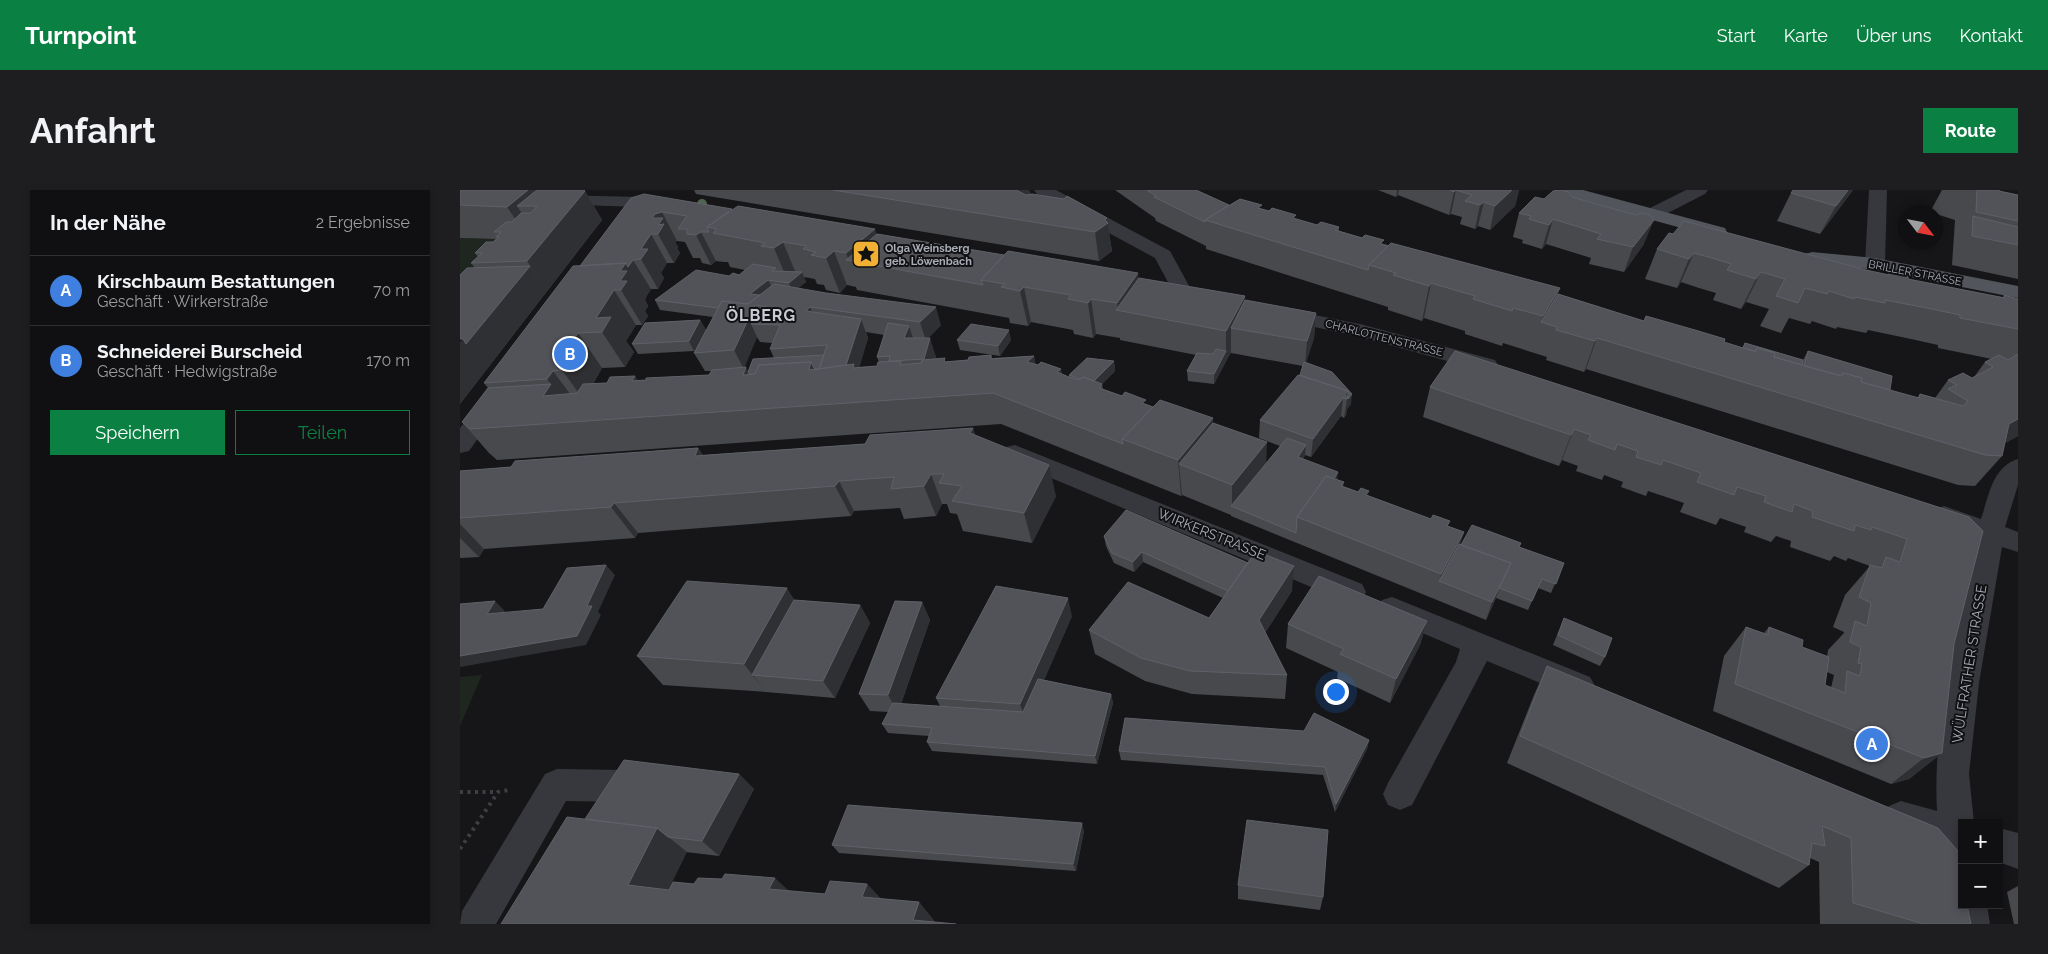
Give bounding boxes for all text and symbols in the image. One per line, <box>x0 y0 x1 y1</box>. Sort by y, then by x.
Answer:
text: Turnpoint <box>25 21 137 50</box>
text: Start <box>1717 25 1756 46</box>
text: Karte <box>1784 25 1828 46</box>
text: Über uns <box>1856 25 1931 46</box>
text: Kontakt <box>1959 25 2023 46</box>
button: Route <box>1923 108 2018 153</box>
text: Anfahrt <box>30 110 156 151</box>
north arrow <box>1898 205 1943 250</box>
text: In der Nähe <box>50 210 166 235</box>
text: 2 Ergebnisse <box>316 213 410 232</box>
place icon: Olga Weinsberg geb. Löwenbach <box>851 239 881 269</box>
place label: Olga Weinsberg geb. Löwenbach <box>885 242 972 268</box>
street label: BRILLER STRASSE <box>1867 258 1963 288</box>
text: Kirschbaum Bestattungen <box>97 270 335 292</box>
text: A <box>61 281 71 300</box>
text: 70 m <box>373 281 410 300</box>
text: Geschäft · Wirkerstraße <box>97 292 268 311</box>
district label: ÖLBERG <box>726 305 796 325</box>
street label: CHARLOTTENSTRASSE <box>1324 317 1444 359</box>
pin: B <box>554 335 586 373</box>
text: Schneiderei Burscheid <box>97 340 302 362</box>
text: B <box>61 351 71 370</box>
text: 170 m <box>366 351 410 370</box>
text: Geschäft · Hedwigstraße <box>97 362 277 381</box>
button: Speichern <box>50 410 225 455</box>
button: Teilen <box>235 410 410 455</box>
street label: WIRKERSTRASSE <box>1156 505 1268 563</box>
street label: WÜLFRATHER STRASSE <box>1947 583 1989 744</box>
your location <box>1323 679 1349 705</box>
pin: A <box>1856 725 1888 763</box>
map controls <box>1958 819 2003 909</box>
button: + <box>1958 819 2003 864</box>
button: − <box>1958 864 2003 909</box>

